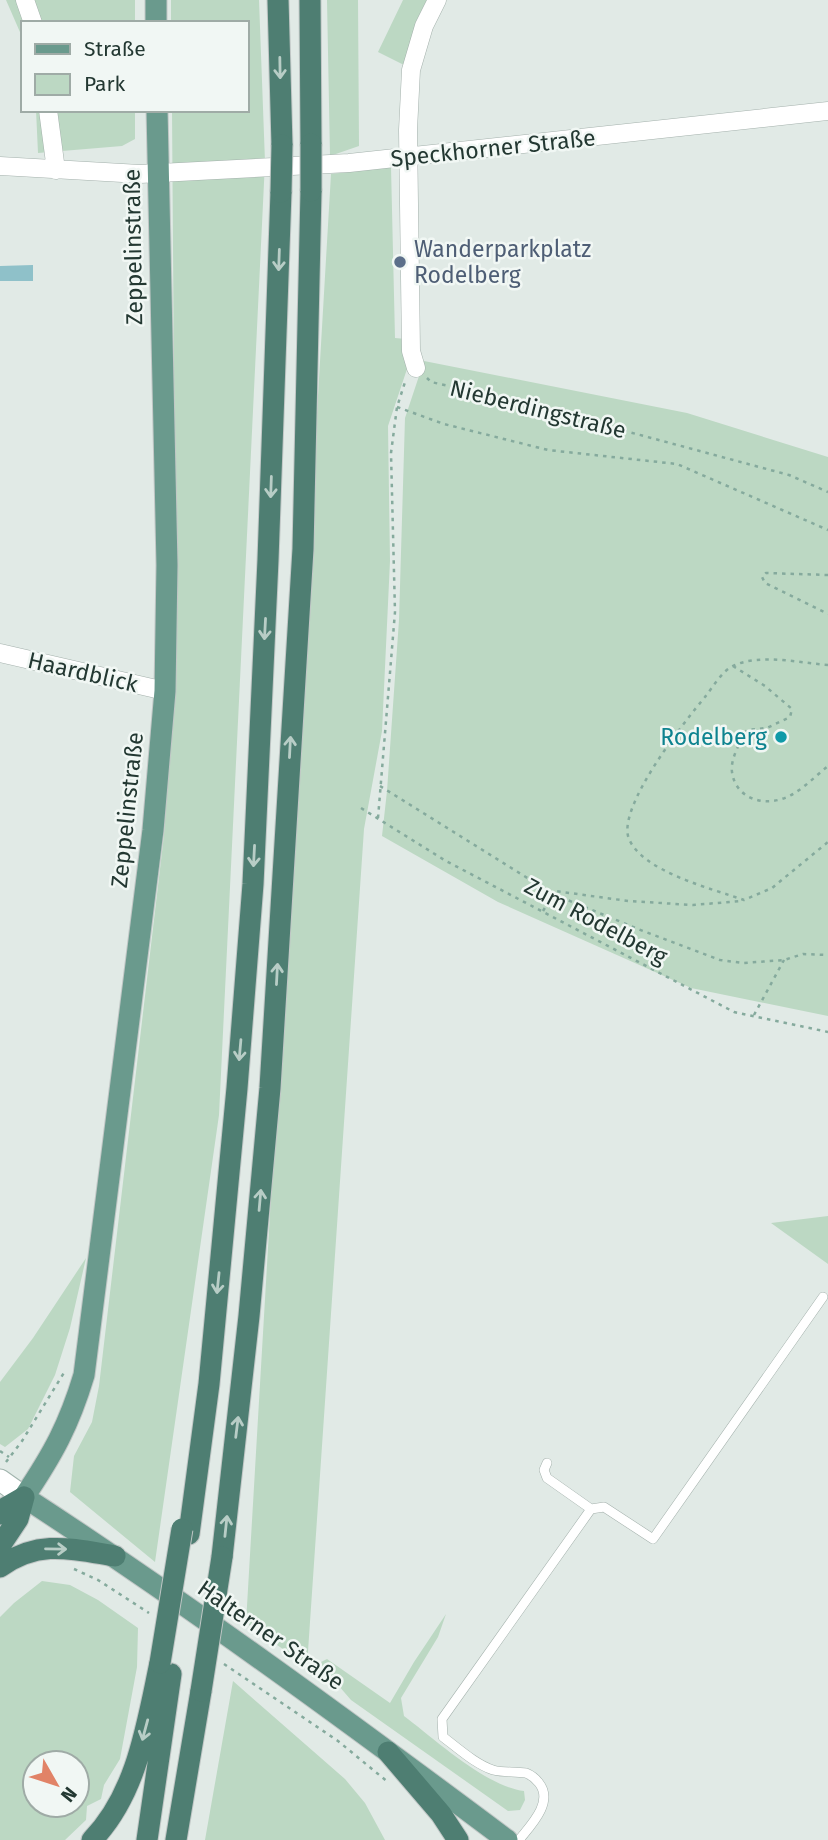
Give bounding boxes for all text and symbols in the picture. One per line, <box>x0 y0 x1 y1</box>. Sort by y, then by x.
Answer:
legend <box>21 21 248 112</box>
text: Straße <box>84 36 146 62</box>
one-way arrow <box>273 56 286 79</box>
text: Park <box>84 71 126 97</box>
street label: Speckhorner Straße <box>389 123 597 173</box>
street label: Zeppelinstraße <box>118 169 148 325</box>
place label: Wanderparkplatz Rodelberg <box>414 235 591 289</box>
one-way arrow <box>272 248 285 271</box>
marker: Wanderparkplatz Rodelberg <box>392 254 408 270</box>
street label: Nieberdingstraße <box>447 374 629 444</box>
one-way arrow <box>264 475 277 498</box>
one-way arrow <box>258 617 271 639</box>
street label: Haardblick <box>25 646 141 698</box>
place label: Rodelberg <box>660 723 767 751</box>
marker: Rodelberg <box>773 729 789 745</box>
street label: Zeppelinstraße <box>105 731 149 889</box>
one-way arrow <box>284 736 297 758</box>
one-way arrow <box>248 844 261 867</box>
street label: Zum Rodelberg <box>520 872 672 970</box>
one-way arrow <box>271 963 284 985</box>
one-way arrow <box>233 1038 246 1061</box>
one-way arrow <box>254 1190 267 1212</box>
one-way arrow <box>212 1271 225 1293</box>
one-way arrow <box>231 1416 244 1439</box>
one-way arrow <box>219 1515 232 1538</box>
one-way arrow <box>44 1542 67 1555</box>
street label: Halterner Straße <box>192 1574 350 1696</box>
one-way arrow <box>138 1718 151 1741</box>
north arrow <box>21 1749 91 1819</box>
text: N <box>56 1782 82 1807</box>

